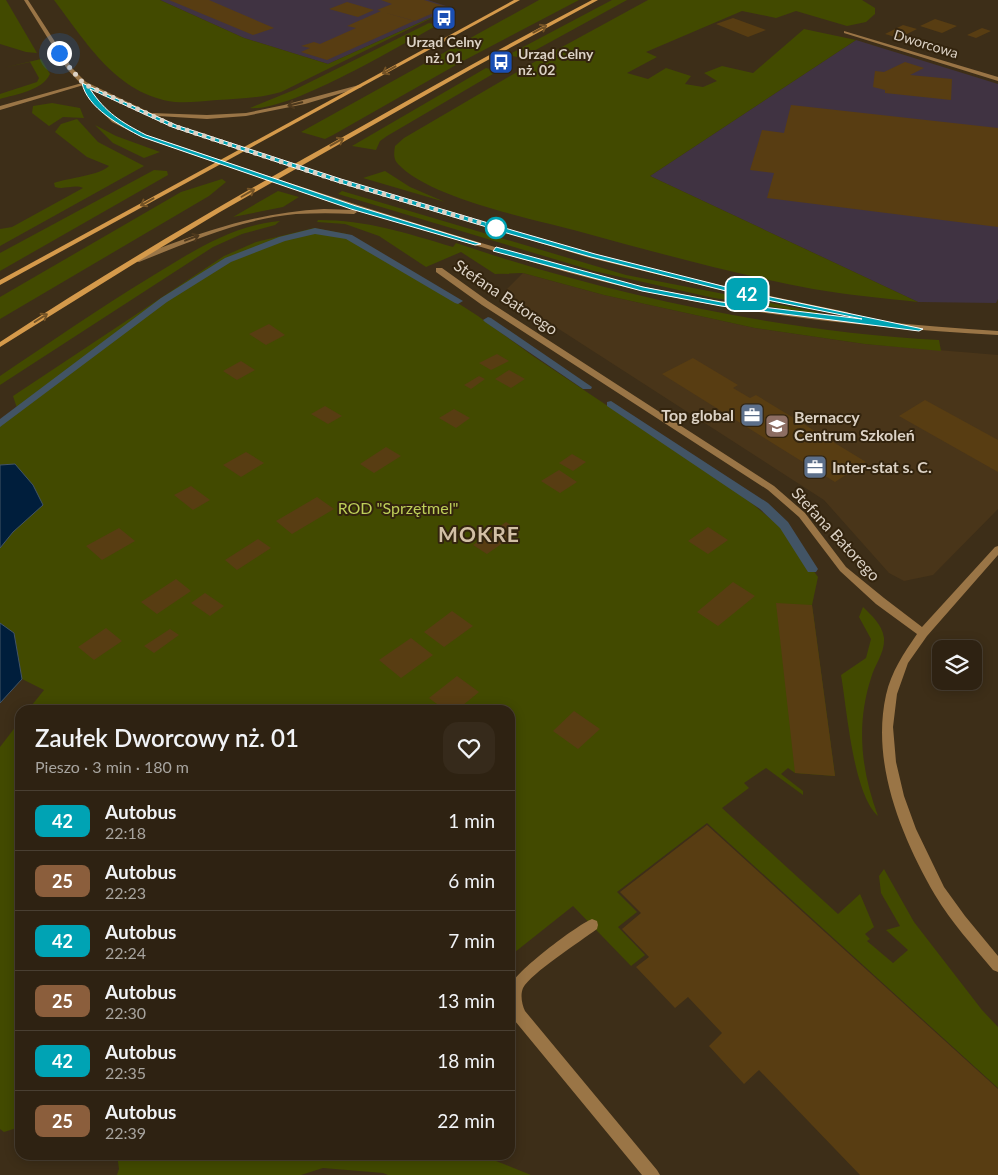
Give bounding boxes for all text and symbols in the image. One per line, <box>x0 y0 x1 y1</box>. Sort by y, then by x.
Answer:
bus stop icon: Urząd Celny nż. 01 <box>431 5 457 31</box>
one-way arrow <box>532 24 547 33</box>
street label: Dworcowa <box>892 26 960 61</box>
place label: Urząd Celny nż. 01 <box>406 33 482 66</box>
your location <box>47 41 72 66</box>
place label: Urząd Celny nż. 02 <box>518 45 594 78</box>
bus stop icon: Urząd Celny nż. 02 <box>488 49 514 75</box>
one-way arrow <box>382 66 397 75</box>
one-way arrow <box>287 100 303 109</box>
one-way arrow <box>329 137 344 146</box>
one-way arrow <box>241 188 255 198</box>
one-way arrow <box>140 197 155 207</box>
unlabelled marker <box>485 217 507 239</box>
one-way arrow <box>184 233 199 242</box>
street label: Stefana Batorego <box>451 255 562 338</box>
line badge: 42 <box>724 278 770 310</box>
text: 42 <box>737 283 757 305</box>
one-way arrow <box>33 313 47 323</box>
office icon: Top global <box>739 402 765 428</box>
place label: Top global <box>661 405 734 424</box>
place label: Bernaccy Centrum Szkoleń <box>794 407 915 444</box>
school or university icon: Bernaccy Centrum Szkoleń <box>764 413 790 439</box>
office icon: Inter-stat s. C. <box>802 454 828 480</box>
place label: Inter-stat s. C. <box>832 457 932 476</box>
street label: Stefana Batorego <box>788 483 885 584</box>
park label: ROD "Sprzętmel" <box>338 498 458 517</box>
district label: MOKRE <box>438 521 520 546</box>
map controls <box>932 640 982 690</box>
button: layers <box>932 640 982 690</box>
button: heart <box>443 722 495 774</box>
text: Zaułek Dworcowy nż. 01 <box>35 723 299 752</box>
text: Pieszo · 3 min · 180 m <box>35 757 189 776</box>
text: Autobus <box>105 800 176 823</box>
text: 1 min <box>448 809 495 832</box>
text: 42 <box>52 810 73 832</box>
text: 22:18 <box>105 823 146 842</box>
text: Autobus <box>105 860 176 883</box>
text: 6 min <box>448 869 495 892</box>
text: 25 <box>52 870 73 892</box>
text: 22:23 <box>105 883 146 902</box>
text: Autobus <box>105 920 176 943</box>
text: 7 min <box>448 929 495 952</box>
text: 42 <box>52 930 73 952</box>
text: 22:24 <box>105 943 146 962</box>
text: Autobus <box>105 980 176 1003</box>
text: 13 min <box>437 989 495 1012</box>
text: 25 <box>52 990 73 1012</box>
text: 22:30 <box>105 1003 146 1022</box>
text: Autobus <box>105 1040 176 1063</box>
text: 18 min <box>437 1049 495 1072</box>
text: 42 <box>52 1050 73 1072</box>
text: 22:35 <box>105 1063 146 1082</box>
text: Autobus <box>105 1100 176 1123</box>
text: 22 min <box>437 1109 495 1132</box>
text: 25 <box>52 1110 73 1132</box>
text: 22:39 <box>105 1123 146 1142</box>

